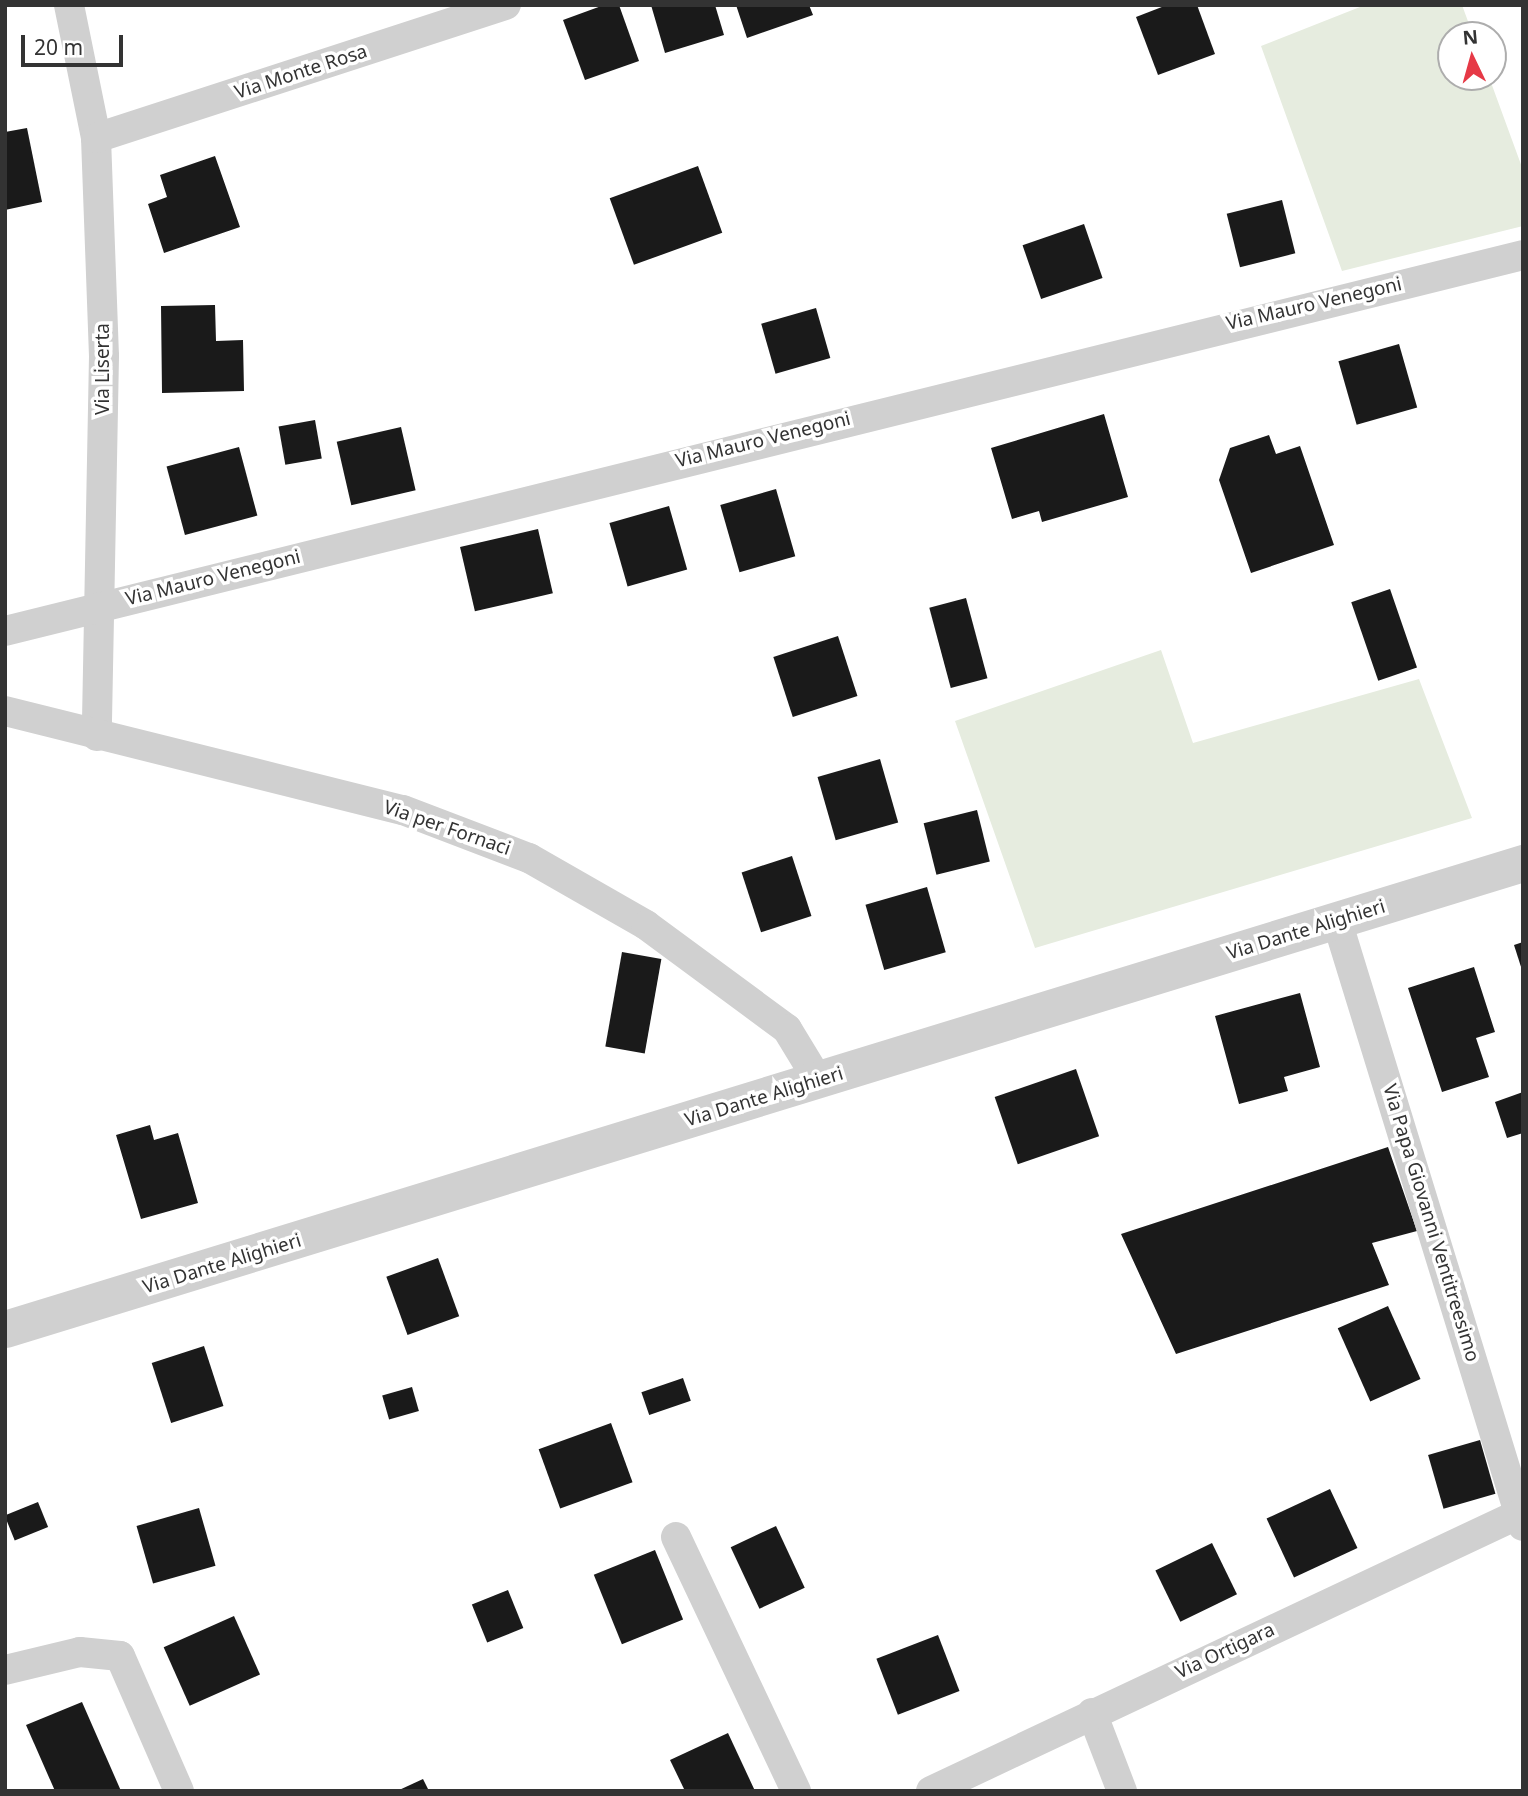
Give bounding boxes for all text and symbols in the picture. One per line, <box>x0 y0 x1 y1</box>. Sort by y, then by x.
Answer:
scale bar <box>24 21 126 65</box>
north arrow <box>1437 21 1507 91</box>
text: N <box>1462 23 1479 51</box>
text: 20 m <box>34 33 83 61</box>
street label: Via Monte Rosa <box>232 40 370 104</box>
street label: Via Mauro Venegoni <box>1224 273 1404 335</box>
street label: Via Liserta <box>92 323 114 415</box>
street label: Via Mauro Venegoni <box>673 407 853 473</box>
street label: Via Mauro Venegoni <box>123 545 303 611</box>
street label: Via per Fornaci <box>381 796 513 860</box>
street label: Via Dante Alighieri <box>1224 895 1388 965</box>
street label: Via Dante Alighieri <box>682 1062 846 1132</box>
street label: Via Papa Giovanni Ventitreesimo <box>1378 1081 1484 1365</box>
street label: Via Dante Alighieri <box>140 1229 304 1299</box>
street label: Via Ortigara <box>1172 1618 1278 1684</box>

